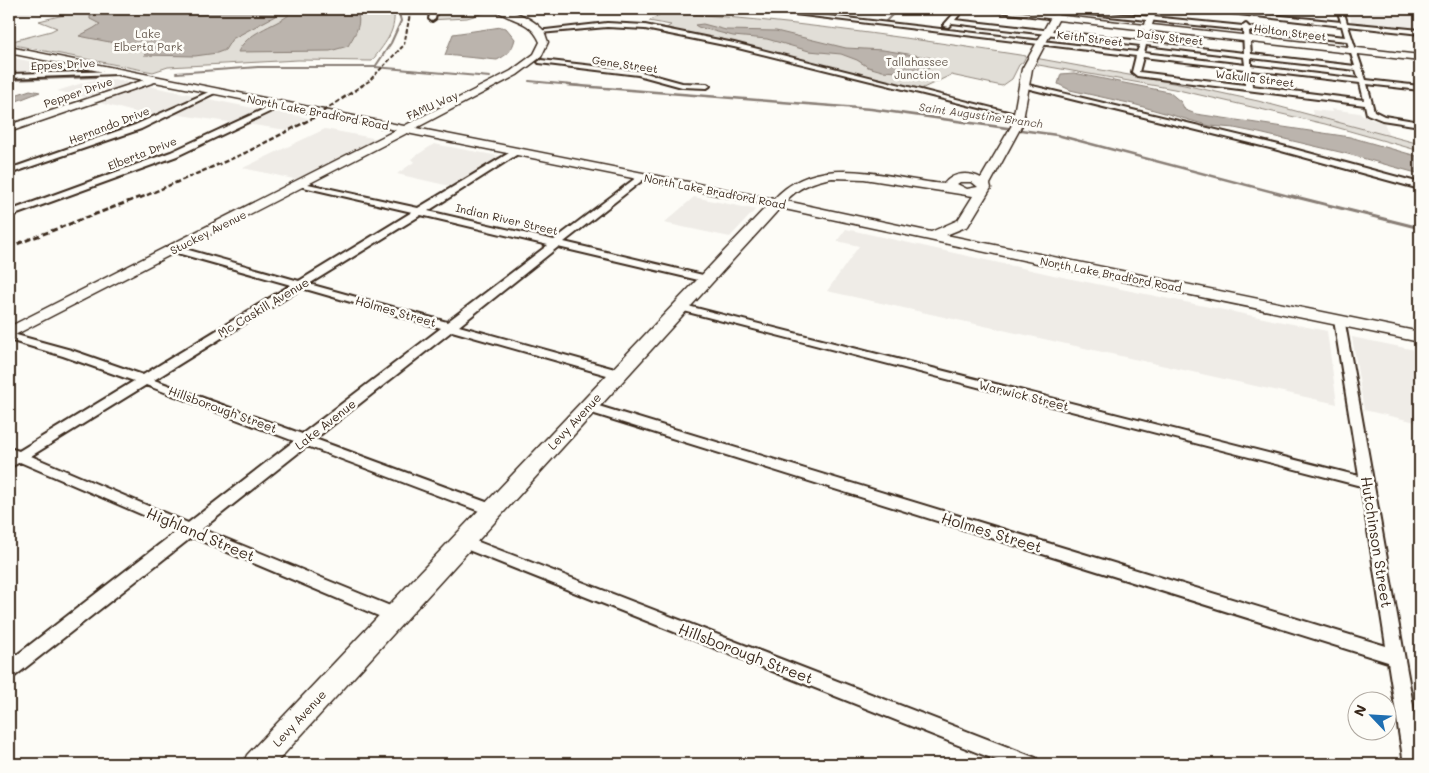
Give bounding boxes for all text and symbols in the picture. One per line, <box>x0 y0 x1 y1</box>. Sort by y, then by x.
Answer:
street label: Holton Street <box>1253 20 1327 44</box>
street label: Daisy Street <box>1136 25 1205 49</box>
park label: Lake Elberta Park <box>114 26 182 54</box>
street label: Keith Street <box>1056 27 1124 50</box>
street label: Gene Street <box>591 52 659 76</box>
park label: Tallahassee Junction <box>886 54 949 82</box>
street label: Eppes Drive <box>30 55 96 73</box>
street label: Wakulla Street <box>1215 66 1295 90</box>
street label: Pepper Drive <box>42 73 115 111</box>
street label: FAMU Way <box>404 87 460 123</box>
street label: North Lake Bradford Road <box>246 91 390 133</box>
water label: Saint Augustine Branch <box>918 99 1044 131</box>
street label: Hernando Drive <box>66 103 152 147</box>
street label: Elberta Drive <box>105 133 179 173</box>
street label: North Lake Bradford Road <box>643 170 787 212</box>
street label: Indian River Street <box>454 200 560 238</box>
street label: Stuckey Avenue <box>167 206 249 258</box>
street label: North Lake Bradford Road <box>1039 253 1183 295</box>
street label: Mc Caskill Avenue <box>214 273 312 341</box>
street label: Holmes Street <box>354 292 438 330</box>
street label: Warwick Street <box>977 376 1071 414</box>
street label: Hillsborough Street <box>167 382 279 436</box>
street label: Levy Avenue <box>544 389 604 453</box>
street label: Lake Avenue <box>291 395 359 453</box>
street label: Hutchinson Street <box>1357 475 1397 609</box>
street label: Highland Street <box>144 502 258 566</box>
street label: Holmes Street <box>939 507 1045 557</box>
street label: Hillsborough Street <box>676 618 816 688</box>
street label: Levy Avenue <box>269 686 329 750</box>
north arrow <box>1346 690 1396 740</box>
text: N <box>1349 701 1371 719</box>

